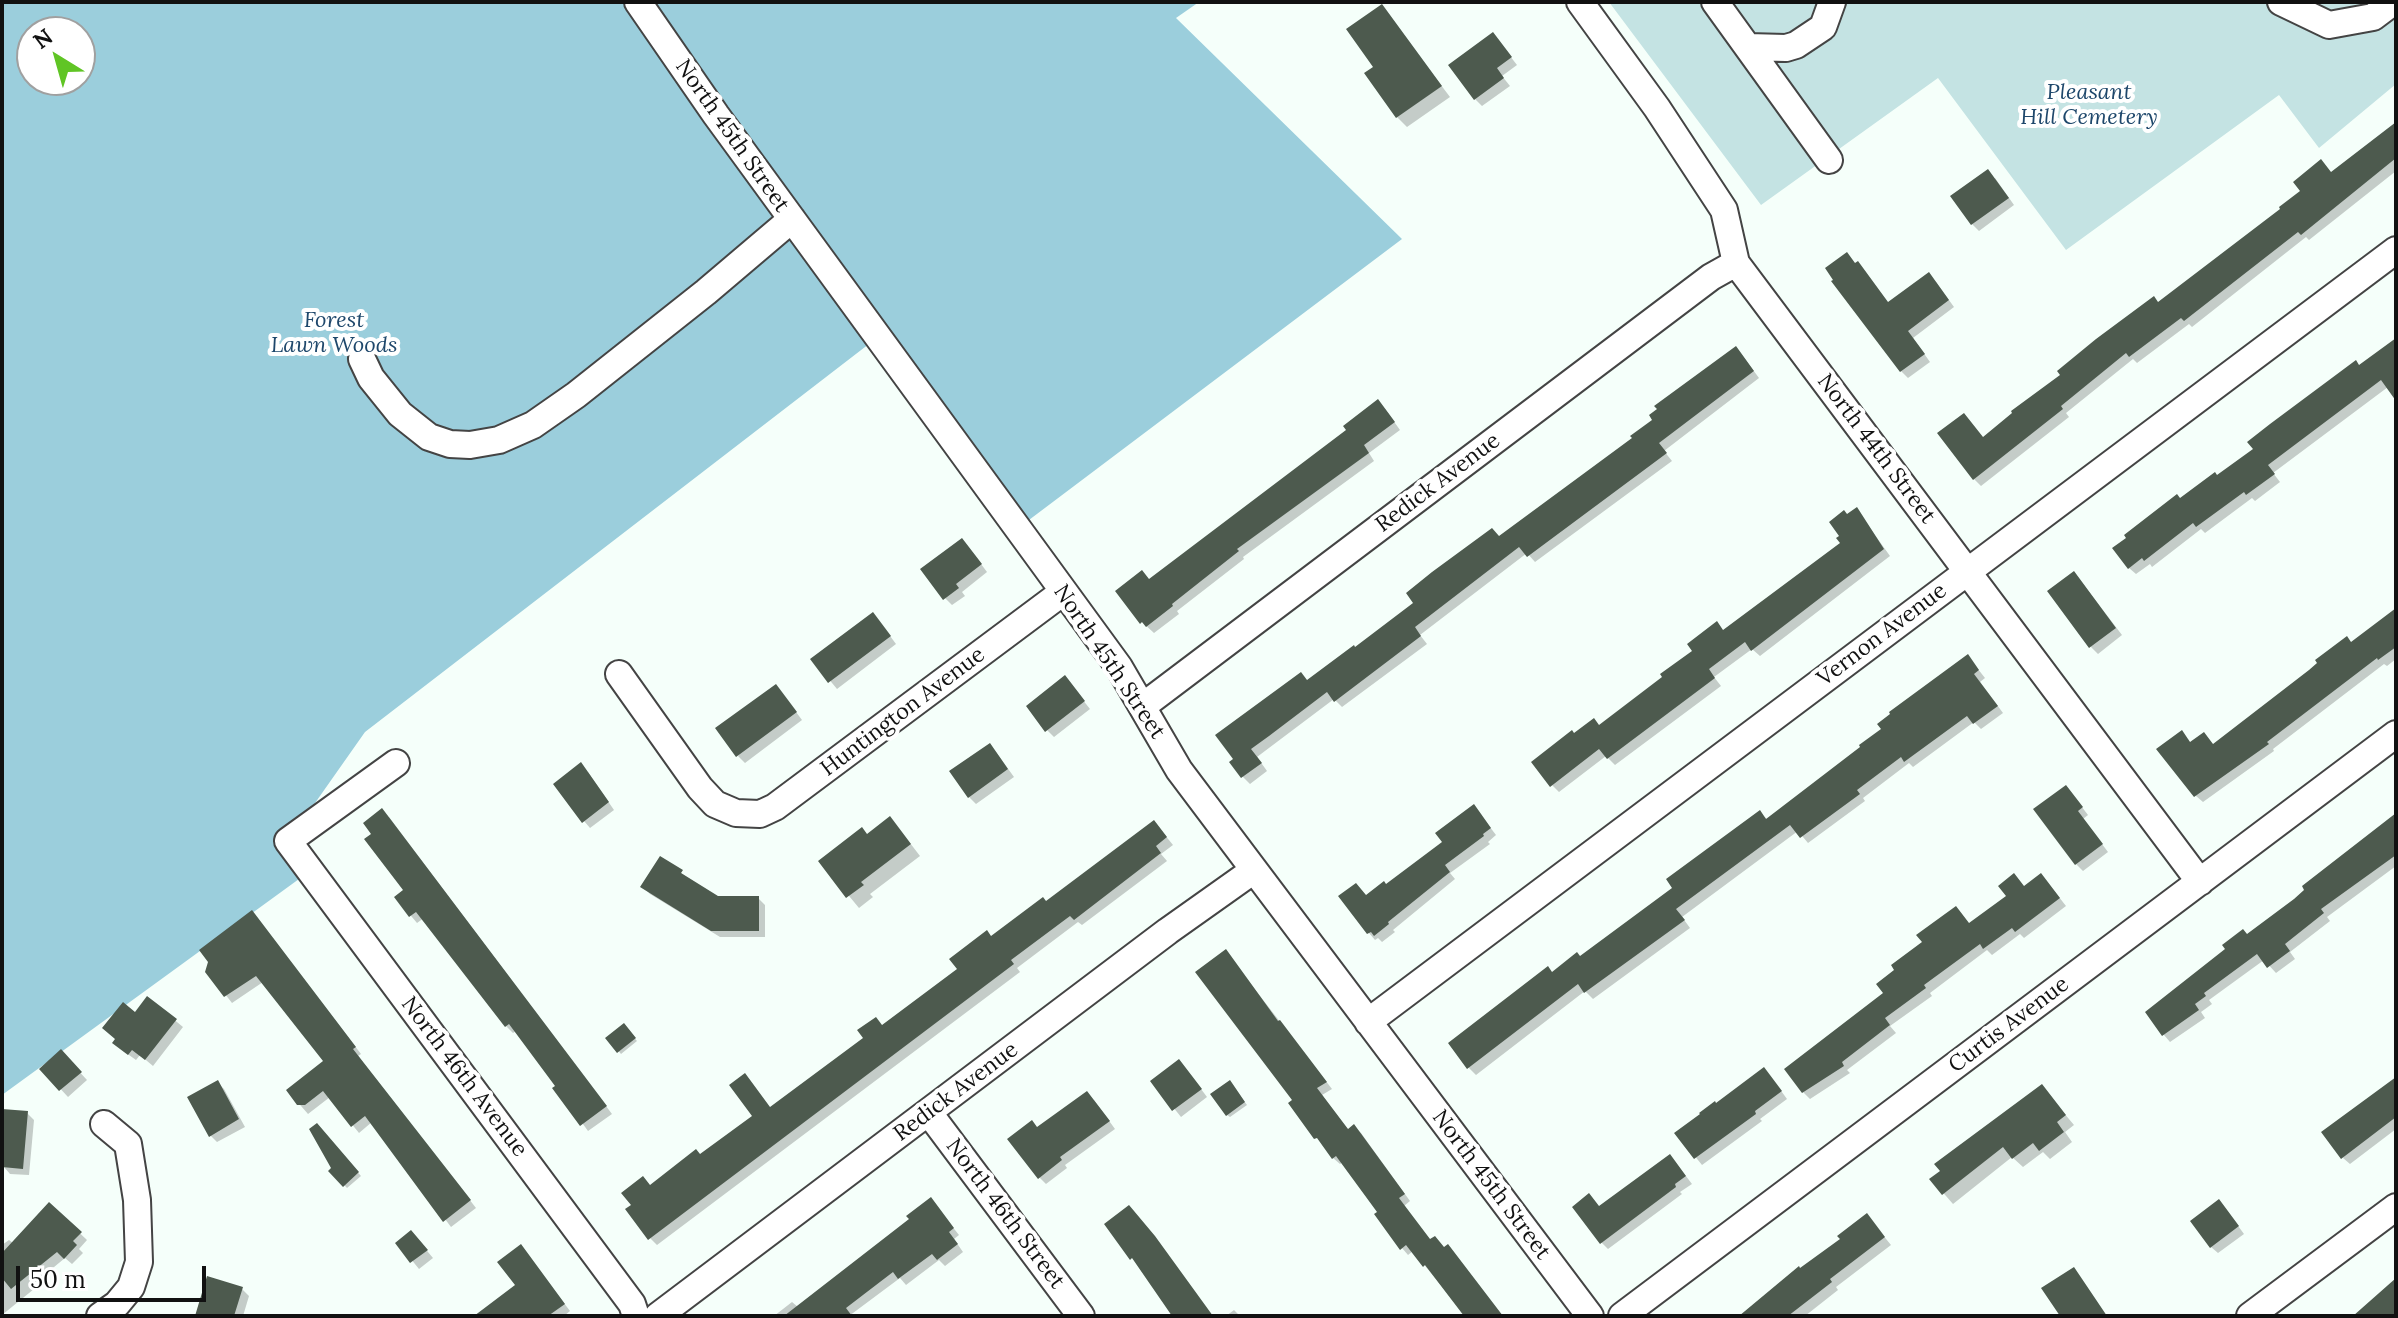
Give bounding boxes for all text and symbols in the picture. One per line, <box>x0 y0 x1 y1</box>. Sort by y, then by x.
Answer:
north arrow <box>16 16 96 96</box>
text: N <box>28 22 58 55</box>
street label: North 45th Street <box>669 55 795 217</box>
park label: Pleasant Hill Cemetery <box>2020 80 2158 132</box>
park label: Forest Lawn Woods <box>271 308 397 360</box>
street label: North 44th Street <box>1811 369 1941 529</box>
street label: Redick Avenue <box>1371 428 1505 538</box>
street label: Vernon Avenue <box>1812 578 1952 692</box>
street label: North 45th Street <box>1048 580 1170 744</box>
street label: Huntington Avenue <box>816 642 990 782</box>
street label: Curtis Avenue <box>1944 971 2074 1079</box>
street label: North 46th Avenue <box>395 992 533 1162</box>
street label: Redick Avenue <box>889 1037 1023 1147</box>
street label: North 45th Street <box>1426 1105 1556 1265</box>
street label: North 46th Street <box>940 1134 1070 1294</box>
scale bar <box>20 1250 210 1300</box>
text: 50 m <box>30 1264 86 1295</box>

